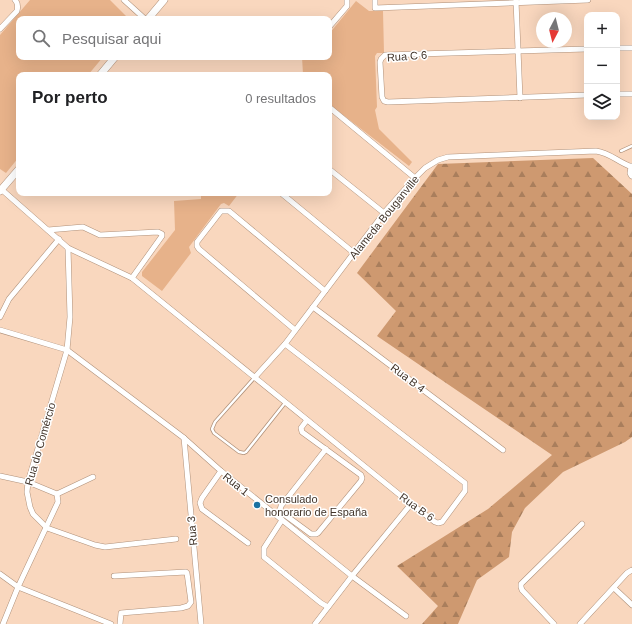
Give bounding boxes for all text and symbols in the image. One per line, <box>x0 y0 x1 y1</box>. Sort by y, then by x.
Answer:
north arrow <box>536 12 572 48</box>
map controls <box>584 12 620 120</box>
button: + <box>584 12 620 48</box>
search box <box>16 16 332 60</box>
icon: search <box>30 27 52 49</box>
text: Pesquisar aqui <box>62 30 161 47</box>
button: − <box>584 48 620 84</box>
street label: Rua C 6 <box>386 49 428 63</box>
button: layers <box>584 84 620 120</box>
text: Por perto <box>32 88 108 107</box>
text: 0 resultados <box>245 91 316 106</box>
street label: Alameda Bouganville <box>347 173 421 261</box>
street label: Rua B 4 <box>389 361 427 395</box>
street label: Rua do Comércio <box>22 401 58 487</box>
street label: Rua 1 <box>221 470 251 498</box>
street label: Rua B 6 <box>397 490 437 524</box>
place label: Consulado honorario de España <box>265 493 368 518</box>
marker: Consulado honorario de España <box>252 500 262 510</box>
street label: Rua 3 <box>185 516 199 546</box>

